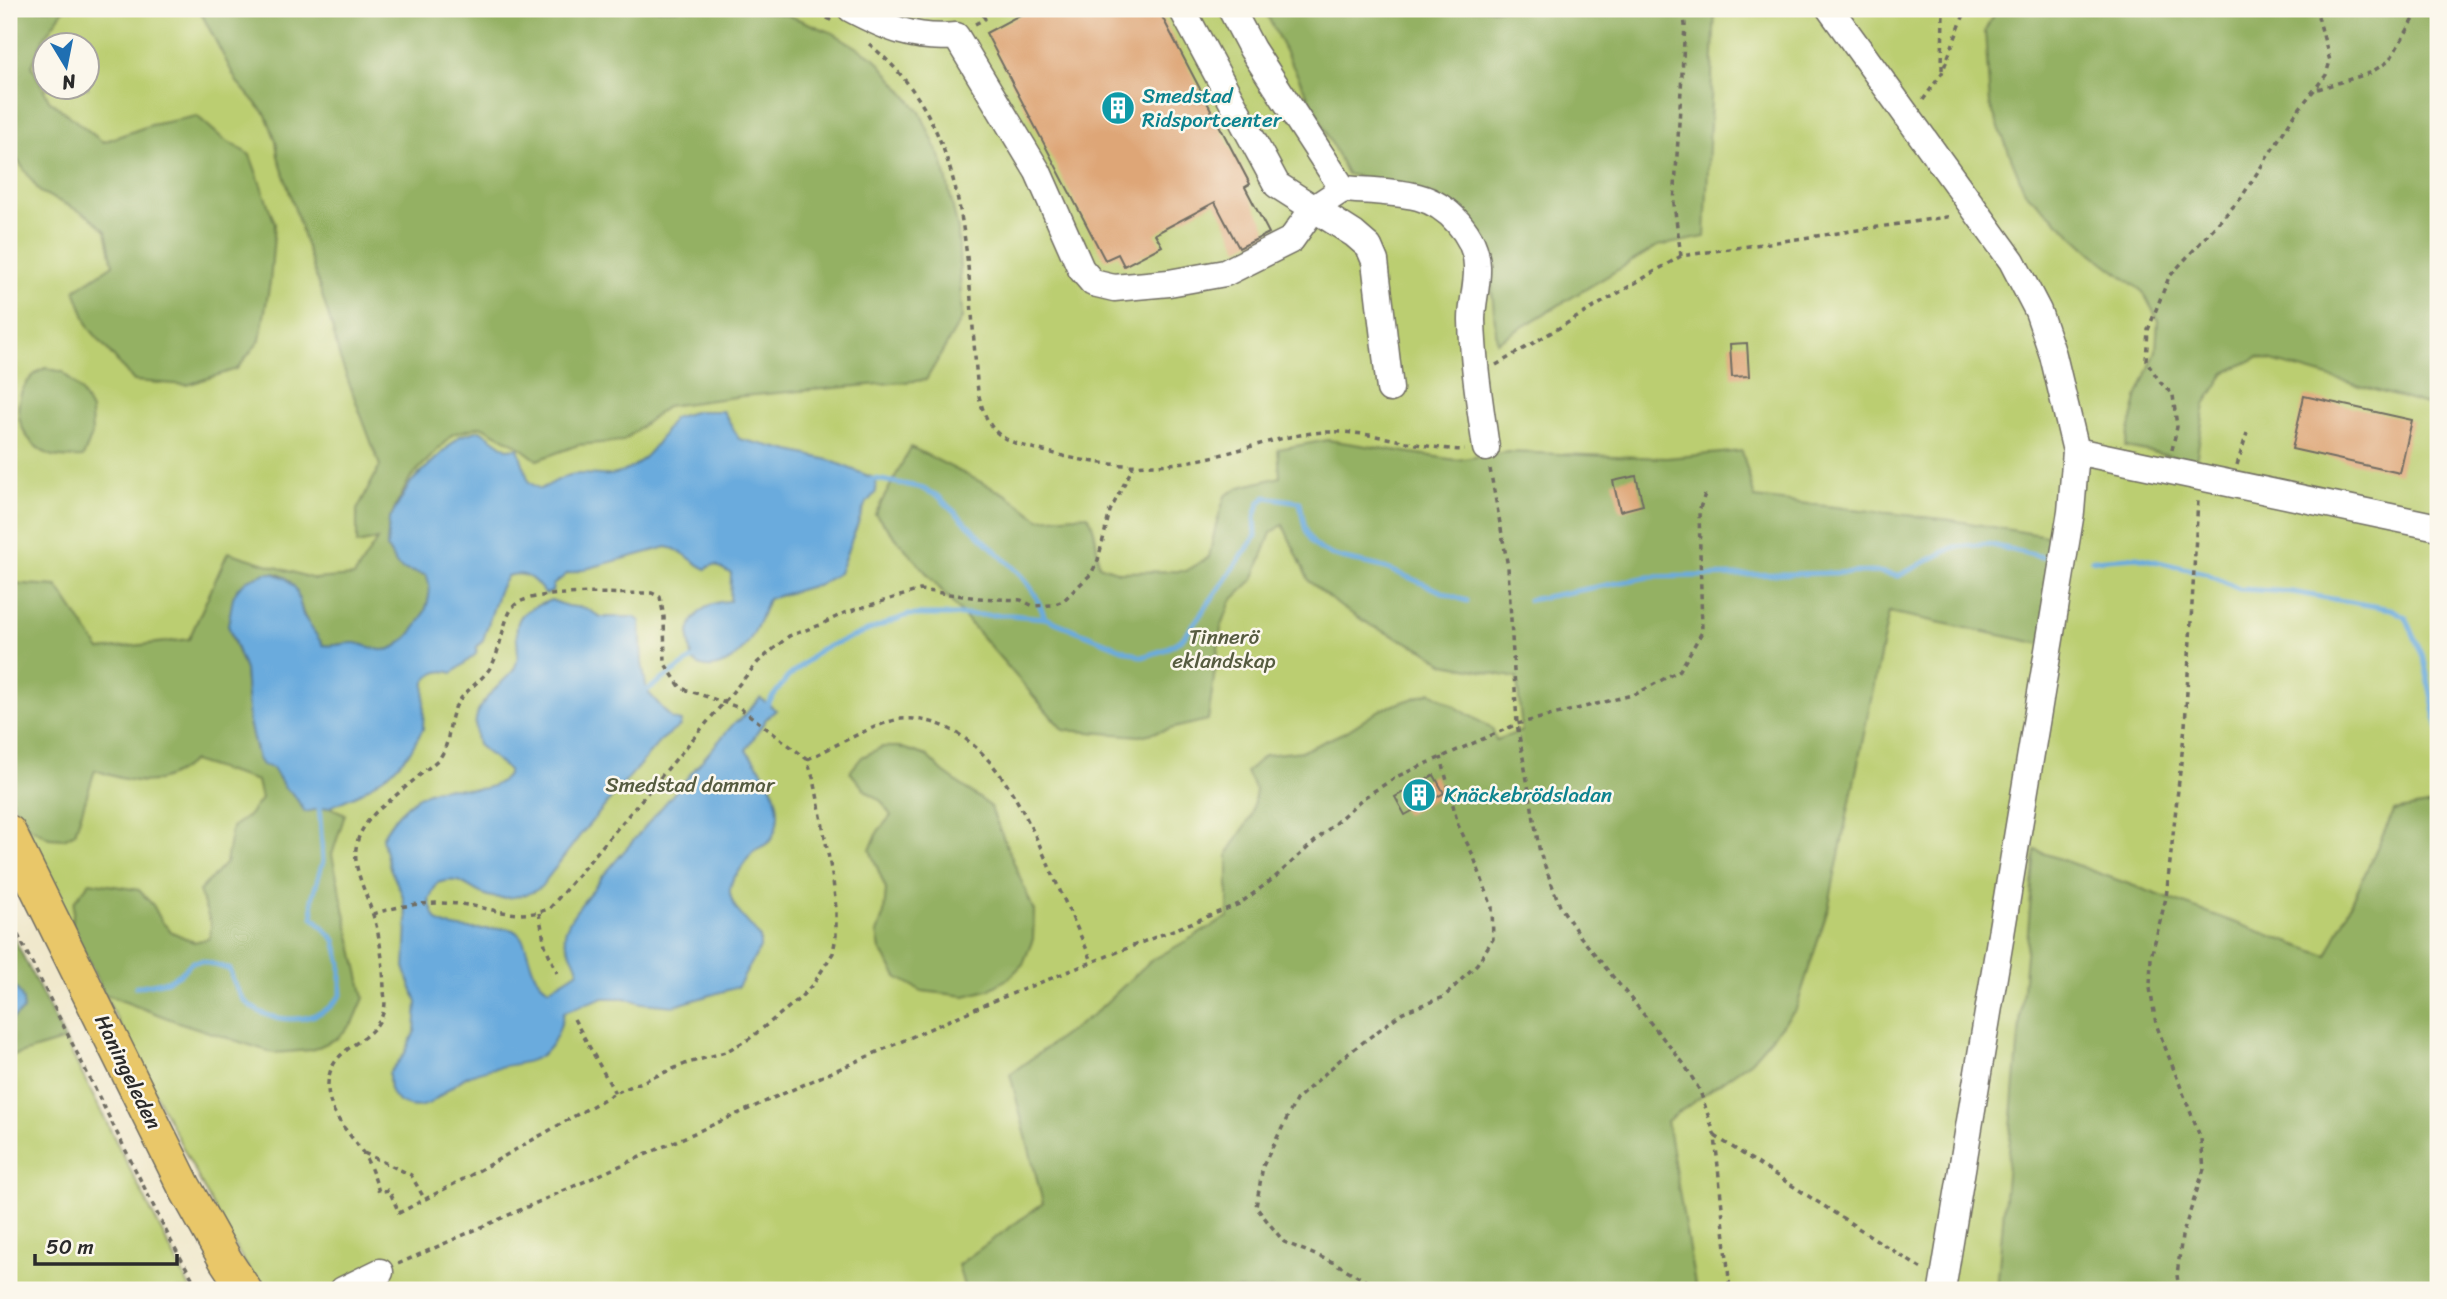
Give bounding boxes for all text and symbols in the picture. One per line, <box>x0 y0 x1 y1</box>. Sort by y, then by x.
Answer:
north arrow <box>32 32 102 102</box>
text: N <box>59 65 79 100</box>
place label: Smedstad Ridsportcenter <box>1142 77 1283 139</box>
building icon: Smedstad Ridsportcenter <box>1099 89 1137 127</box>
park label: Tinnerö eklandskap <box>1172 618 1276 680</box>
park label: Smedstad dammar <box>605 766 776 804</box>
building icon: Knäckebrödsladan <box>1400 776 1438 814</box>
place label: Knäckebrödsladan <box>1444 776 1612 814</box>
street label: Haningeleden <box>84 1008 172 1136</box>
scale bar <box>35 1222 177 1266</box>
text: 50 m <box>46 1228 94 1266</box>

